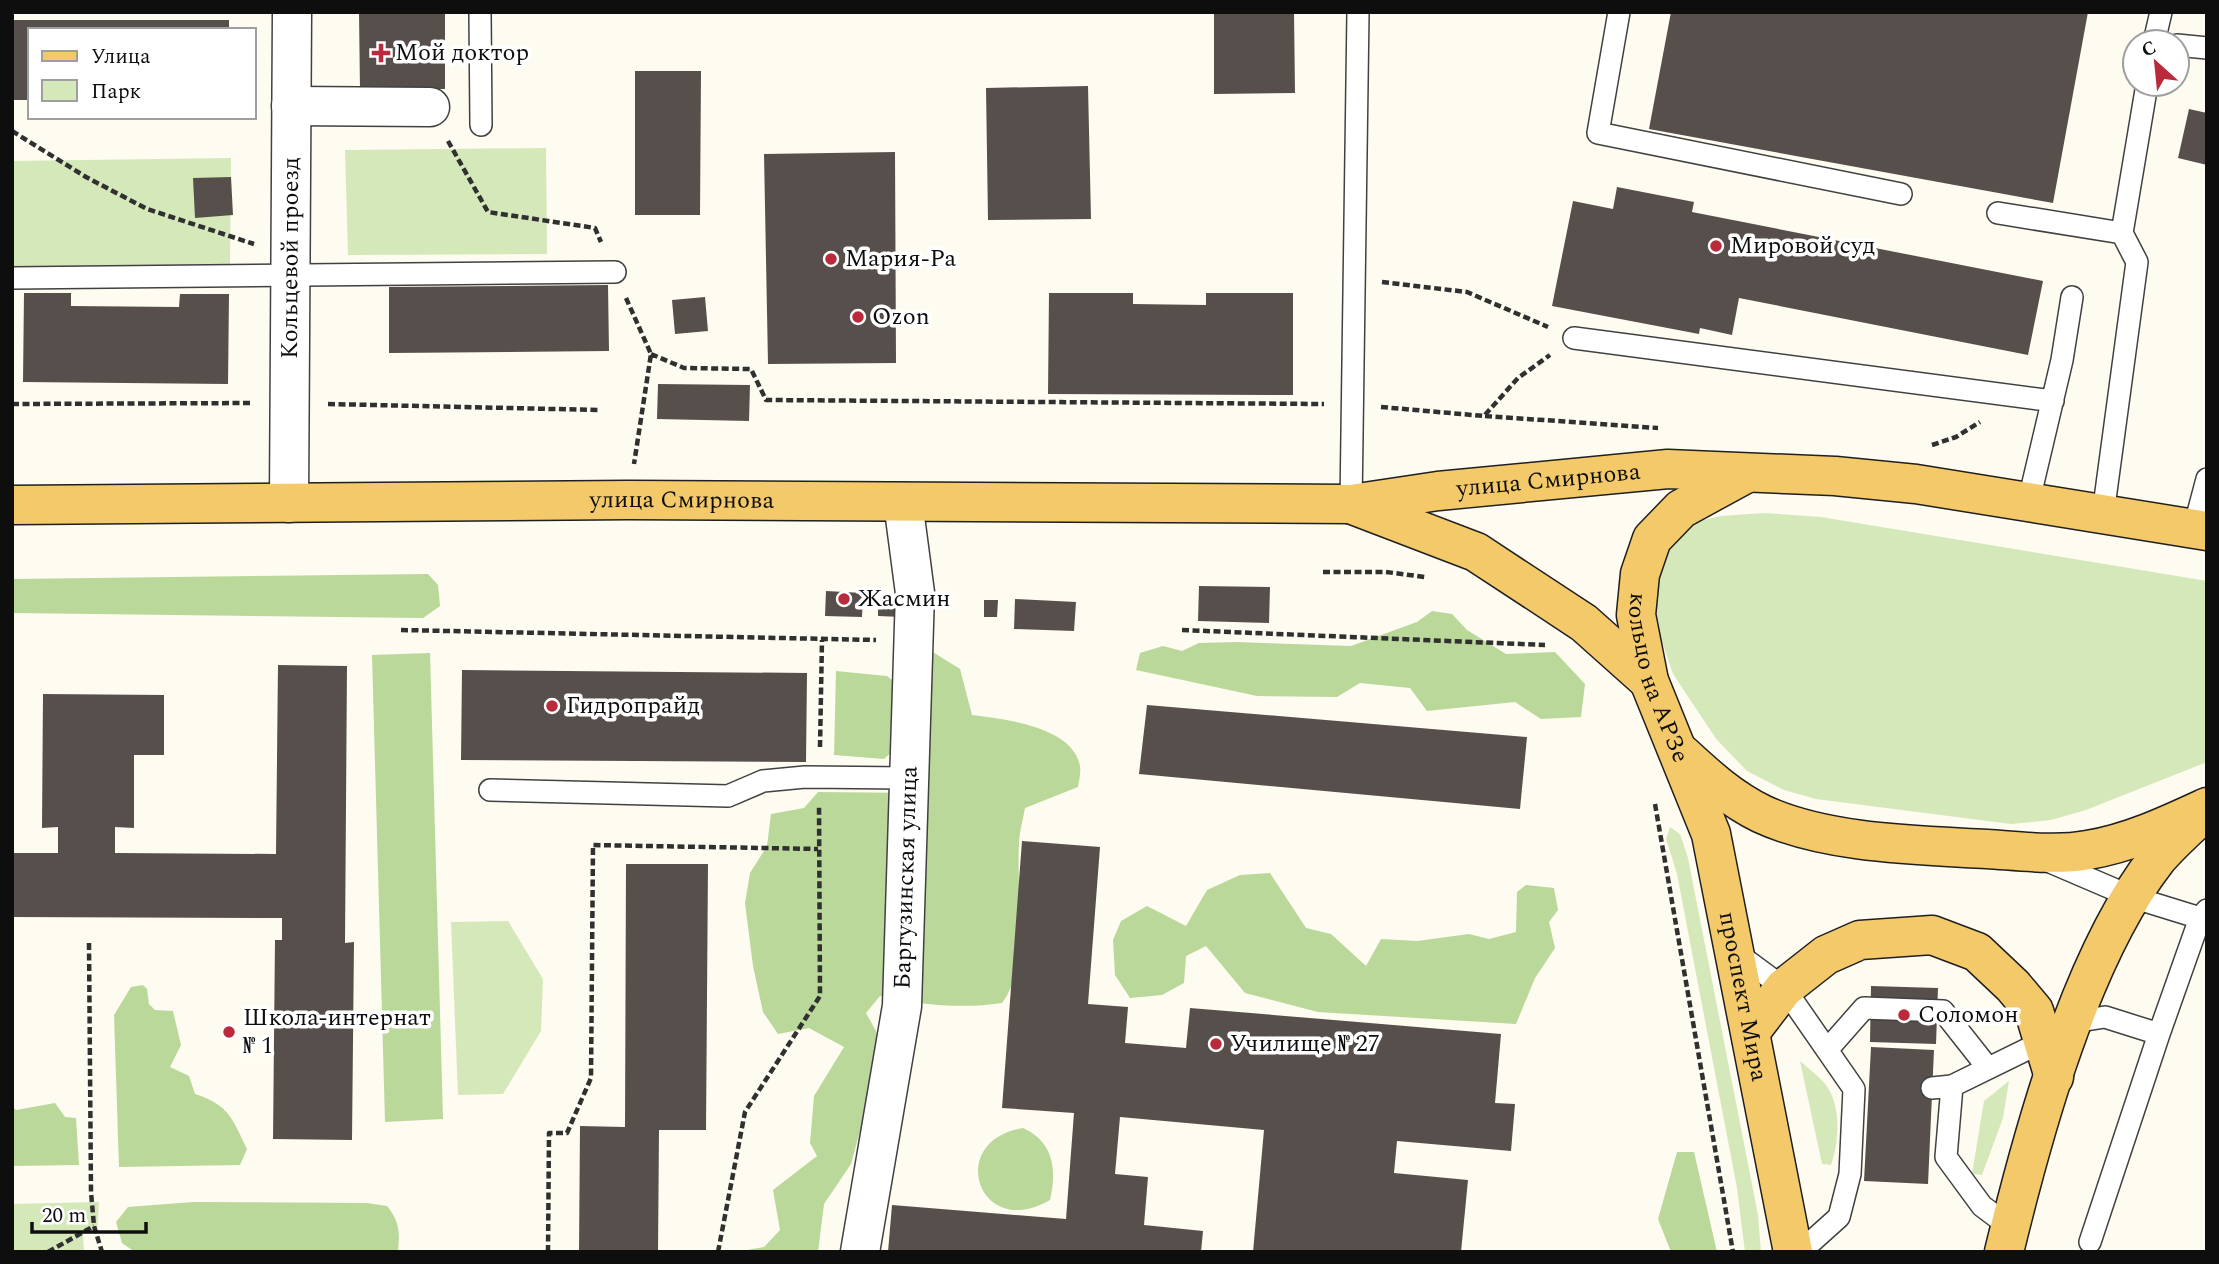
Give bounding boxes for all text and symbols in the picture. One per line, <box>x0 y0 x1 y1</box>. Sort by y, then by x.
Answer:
legend <box>28 28 256 119</box>
north arrow <box>2121 28 2191 98</box>
text: С <box>2136 33 2162 65</box>
place label: Мой доктор <box>395 35 529 71</box>
text: Улица <box>91 41 151 73</box>
marker: Мой доктор <box>373 45 389 61</box>
text: Парк <box>91 76 142 108</box>
street label: Кольцевой проезд <box>272 157 309 359</box>
place label: Мировой суд <box>1730 228 1875 264</box>
marker: Мировой суд <box>1708 238 1724 254</box>
place label: Мария-Ра <box>845 241 956 277</box>
marker: Мария-Ра <box>823 251 839 267</box>
place label: Ozon <box>872 299 930 335</box>
marker: Ozon <box>850 309 866 325</box>
street label: улица Смирнова <box>1454 454 1642 507</box>
street label: улица Смирнова <box>588 482 775 519</box>
place label: Жасмин <box>858 581 951 617</box>
marker: Жасмин <box>836 591 852 607</box>
street label: кольцо на АРЗе <box>1618 591 1698 768</box>
place label: Гидропрайд <box>566 688 700 724</box>
marker: Гидропрайд <box>544 698 560 714</box>
street label: Баргузинская улица <box>885 765 928 990</box>
street label: проспект Мира <box>1709 909 1777 1085</box>
place label: Соломон <box>1918 997 2018 1033</box>
place label: Школа-интернат № 1 <box>243 1000 431 1064</box>
marker: Соломон <box>1896 1007 1912 1023</box>
marker: Школа-интернат № 1 <box>221 1024 237 1040</box>
place label: Училище № 27 <box>1230 1026 1380 1062</box>
marker: Училище № 27 <box>1208 1036 1224 1052</box>
scale bar <box>32 1190 145 1234</box>
text: 20 m <box>42 1200 86 1232</box>

